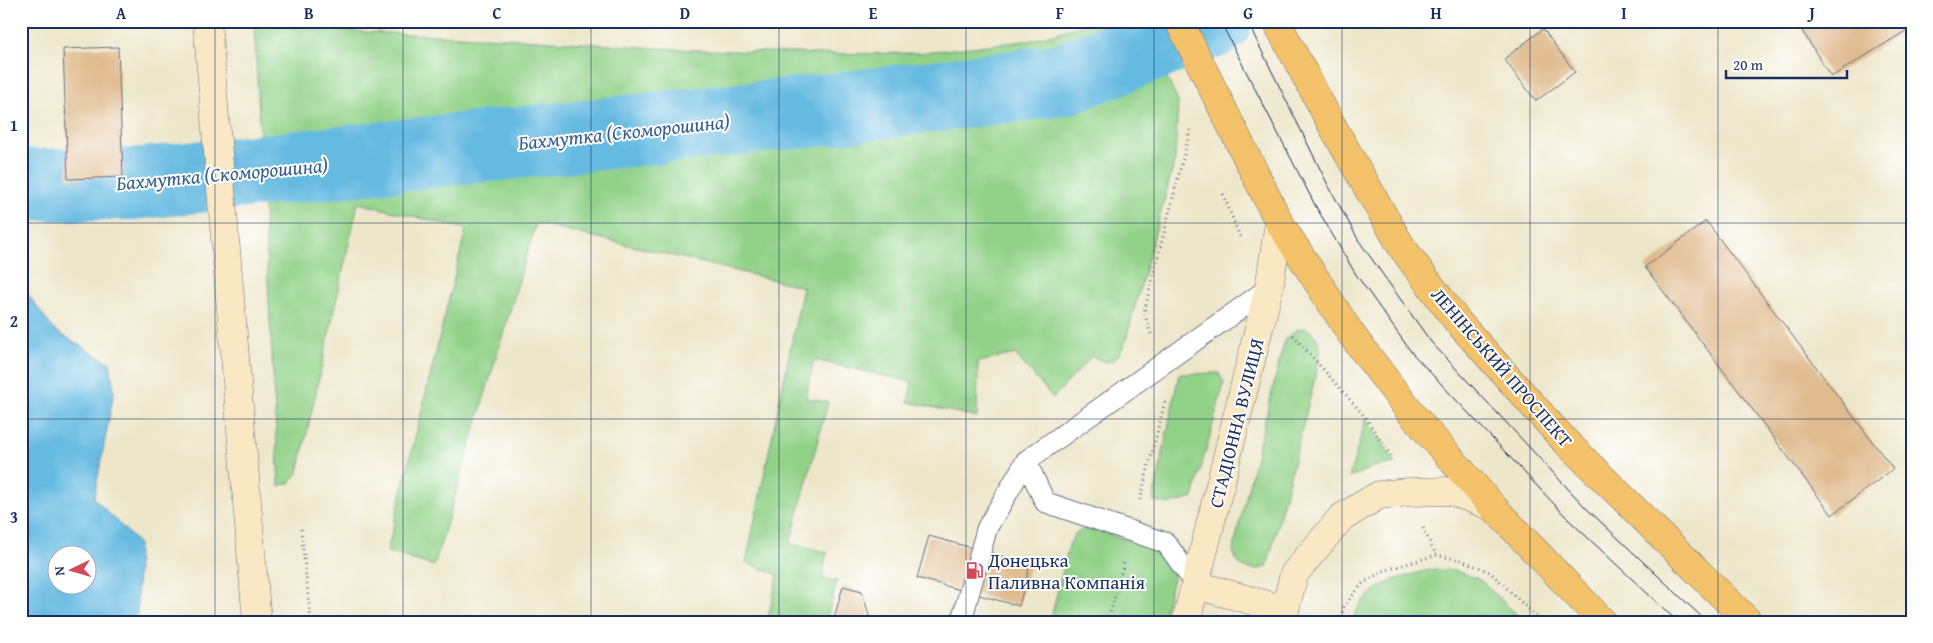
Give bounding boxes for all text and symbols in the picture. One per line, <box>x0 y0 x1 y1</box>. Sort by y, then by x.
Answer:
text: A <box>116 1 127 25</box>
text: B <box>304 1 314 25</box>
text: C <box>492 1 502 25</box>
text: D <box>680 1 690 25</box>
text: E <box>869 1 878 25</box>
text: F <box>1056 1 1064 25</box>
text: G <box>1243 1 1253 25</box>
text: H <box>1430 1 1442 25</box>
text: I <box>1621 1 1627 25</box>
text: J <box>1806 1 1815 25</box>
scale bar <box>1726 48 1847 80</box>
text: 20 m <box>1733 54 1764 75</box>
water label: Бахмутка (Скоморошина) <box>517 106 731 157</box>
text: 1 <box>10 113 18 137</box>
water label: Бахмутка (Скоморошина) <box>115 150 329 197</box>
street label: ЛЕНІНСЬКИЙ ПРОСПЕКТ <box>1425 281 1580 453</box>
text: 2 <box>10 309 18 333</box>
street label: СТАДІОННА ВУЛИЦЯ <box>1201 335 1271 511</box>
text: 3 <box>10 505 18 529</box>
north arrow <box>48 546 98 596</box>
place label: Донецька Паливна Компанія <box>987 546 1146 596</box>
fuel station icon: Донецька Паливна Компанія <box>964 561 984 581</box>
text: N <box>49 565 69 577</box>

